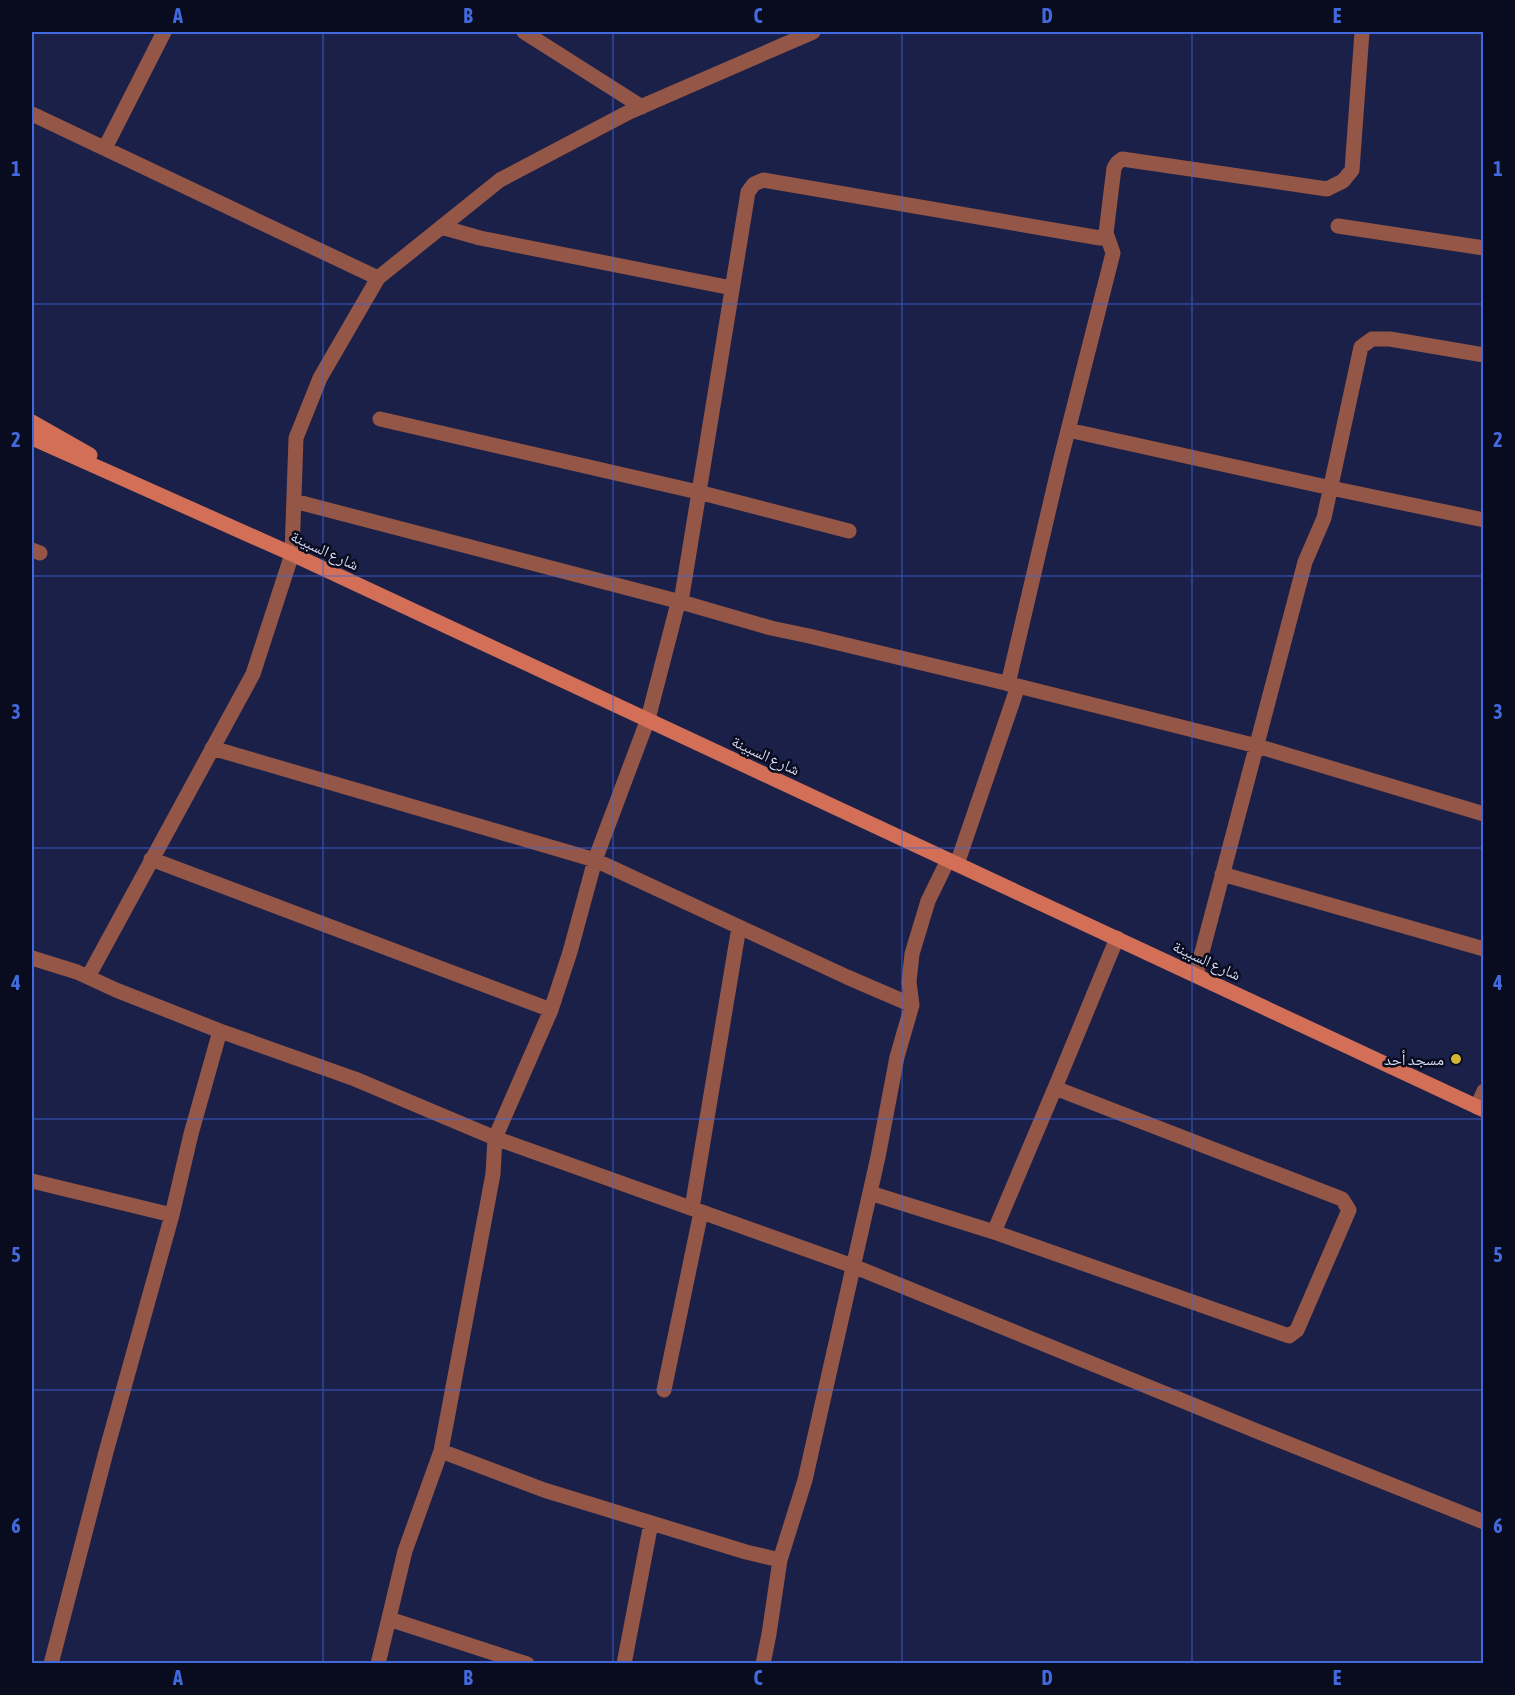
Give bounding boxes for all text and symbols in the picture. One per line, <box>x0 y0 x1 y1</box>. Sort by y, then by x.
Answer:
text: A <box>172 4 183 27</box>
text: B <box>463 4 473 27</box>
text: C <box>754 4 763 27</box>
text: D <box>1041 4 1053 27</box>
text: E <box>1333 4 1342 27</box>
text: 1 <box>11 157 21 180</box>
text: 1 <box>1493 157 1503 180</box>
text: 2 <box>11 428 21 451</box>
text: 2 <box>1493 428 1503 451</box>
street label: شارع السبينة <box>287 526 362 575</box>
text: 3 <box>11 700 21 723</box>
text: 3 <box>1493 700 1503 723</box>
street label: شارع السبينة <box>728 731 803 780</box>
street label: شارع السبينة <box>1169 936 1244 985</box>
text: 4 <box>10 971 21 994</box>
text: 4 <box>1492 971 1503 994</box>
place label: مسجد أحد <box>1384 1050 1444 1068</box>
marker: مسجد أحد <box>1449 1052 1463 1066</box>
text: 5 <box>11 1243 21 1266</box>
text: 5 <box>1493 1243 1503 1266</box>
text: 6 <box>11 1514 21 1537</box>
text: 6 <box>1493 1514 1503 1537</box>
text: A <box>172 1666 183 1689</box>
text: B <box>463 1666 473 1689</box>
text: C <box>754 1666 763 1689</box>
text: D <box>1041 1666 1053 1689</box>
text: E <box>1333 1666 1342 1689</box>

